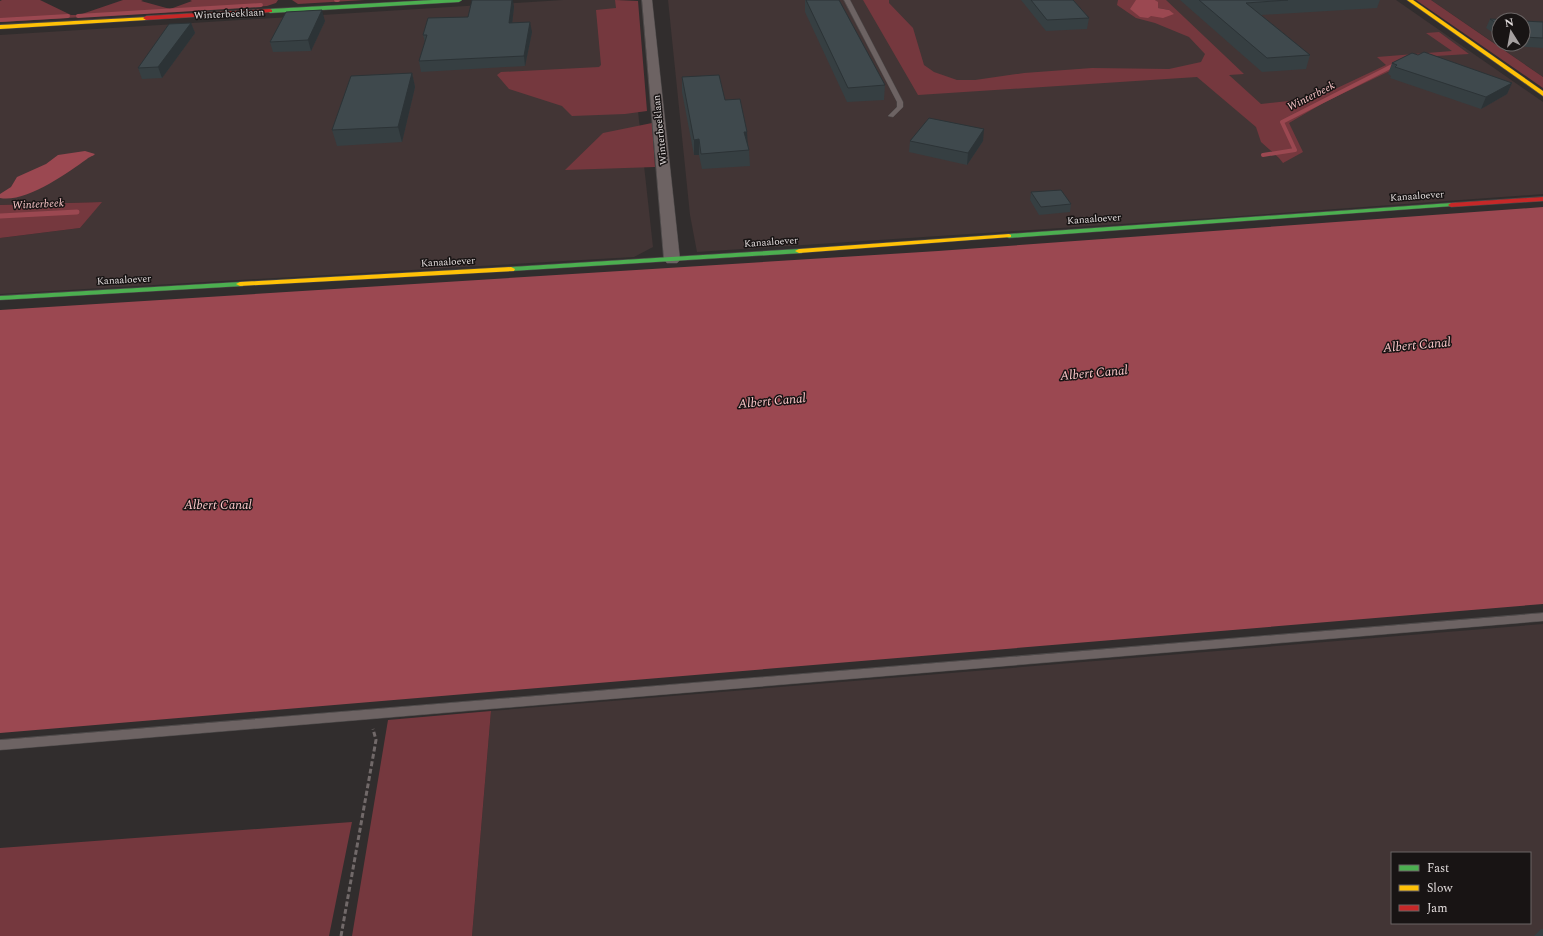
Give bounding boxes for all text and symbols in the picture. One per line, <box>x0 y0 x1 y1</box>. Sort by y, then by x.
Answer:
street label: Winterbeeklaan <box>193 4 265 24</box>
north arrow <box>1491 12 1531 52</box>
text: N <box>1503 13 1515 32</box>
water label: Winterbeek <box>1284 77 1338 115</box>
street label: Winterbeeklaan <box>648 94 672 166</box>
street label: Kanaaloever <box>1389 186 1445 206</box>
water label: Winterbeek <box>12 194 64 214</box>
street label: Kanaaloever <box>1066 209 1122 229</box>
street label: Kanaaloever <box>743 232 799 252</box>
street label: Kanaaloever <box>421 253 476 271</box>
street label: Kanaaloever <box>97 271 152 289</box>
water label: Albert Canal <box>1381 332 1452 358</box>
water label: Albert Canal <box>1058 360 1129 386</box>
water label: Albert Canal <box>736 388 807 414</box>
water label: Albert Canal <box>183 495 253 515</box>
legend <box>1391 852 1531 924</box>
text: Fast <box>1427 859 1449 878</box>
text: Slow <box>1427 879 1453 898</box>
text: Jam <box>1427 899 1448 918</box>

